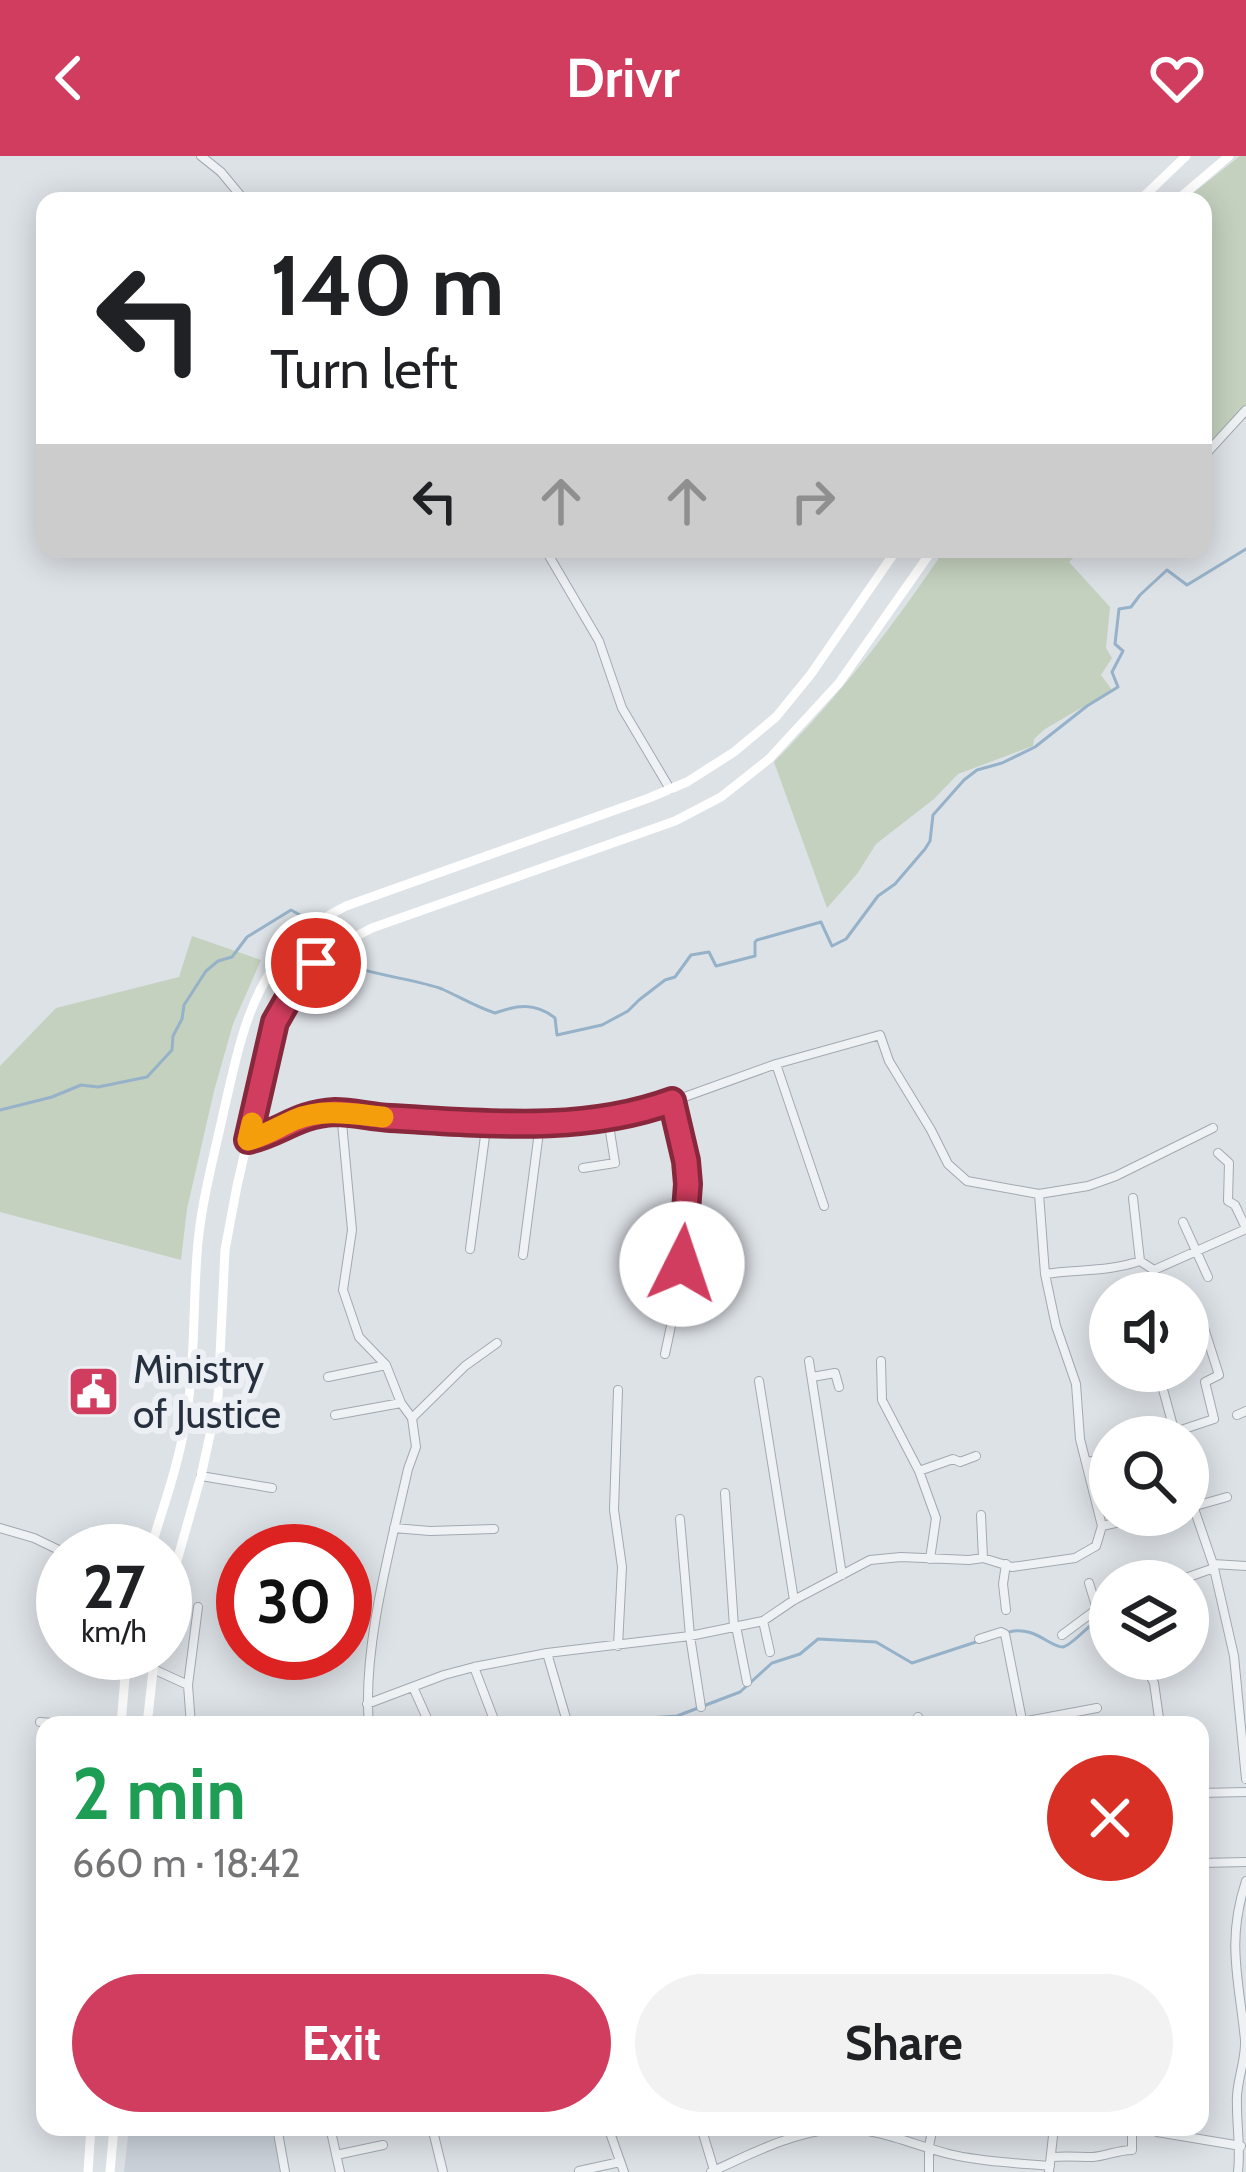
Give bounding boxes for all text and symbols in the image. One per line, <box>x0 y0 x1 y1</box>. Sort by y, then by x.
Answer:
icon: back <box>36 45 102 111</box>
text: Drivr <box>566 45 680 111</box>
icon: heart <box>1144 45 1210 111</box>
text: 140 m <box>270 234 504 336</box>
icon: left <box>72 240 228 396</box>
text: Turn left <box>270 336 458 402</box>
icon: left <box>402 468 468 534</box>
icon: ahead <box>528 468 594 534</box>
icon: ahead <box>654 468 720 534</box>
icon: right <box>780 468 846 534</box>
pin <box>265 912 367 1014</box>
icon: arrive <box>283 930 349 996</box>
position arrow <box>619 1201 745 1327</box>
map controls <box>1089 1272 1209 1680</box>
button: sound <box>1089 1272 1209 1392</box>
place label: Ministry of Justice <box>133 1345 281 1438</box>
public building icon: Ministry of Justice <box>66 1363 122 1419</box>
button: search <box>1089 1416 1209 1536</box>
speed limit sign: 30 <box>216 1524 372 1680</box>
text: 27 <box>83 1550 145 1623</box>
button: layers <box>1089 1560 1209 1680</box>
text: km/h <box>81 1613 147 1650</box>
text: 2 min <box>72 1750 246 1837</box>
button: close <box>1047 1755 1173 1881</box>
text: 660 m · 18:42 <box>72 1839 301 1887</box>
button: Exit <box>72 1974 611 2112</box>
button: Share <box>635 1974 1173 2112</box>

